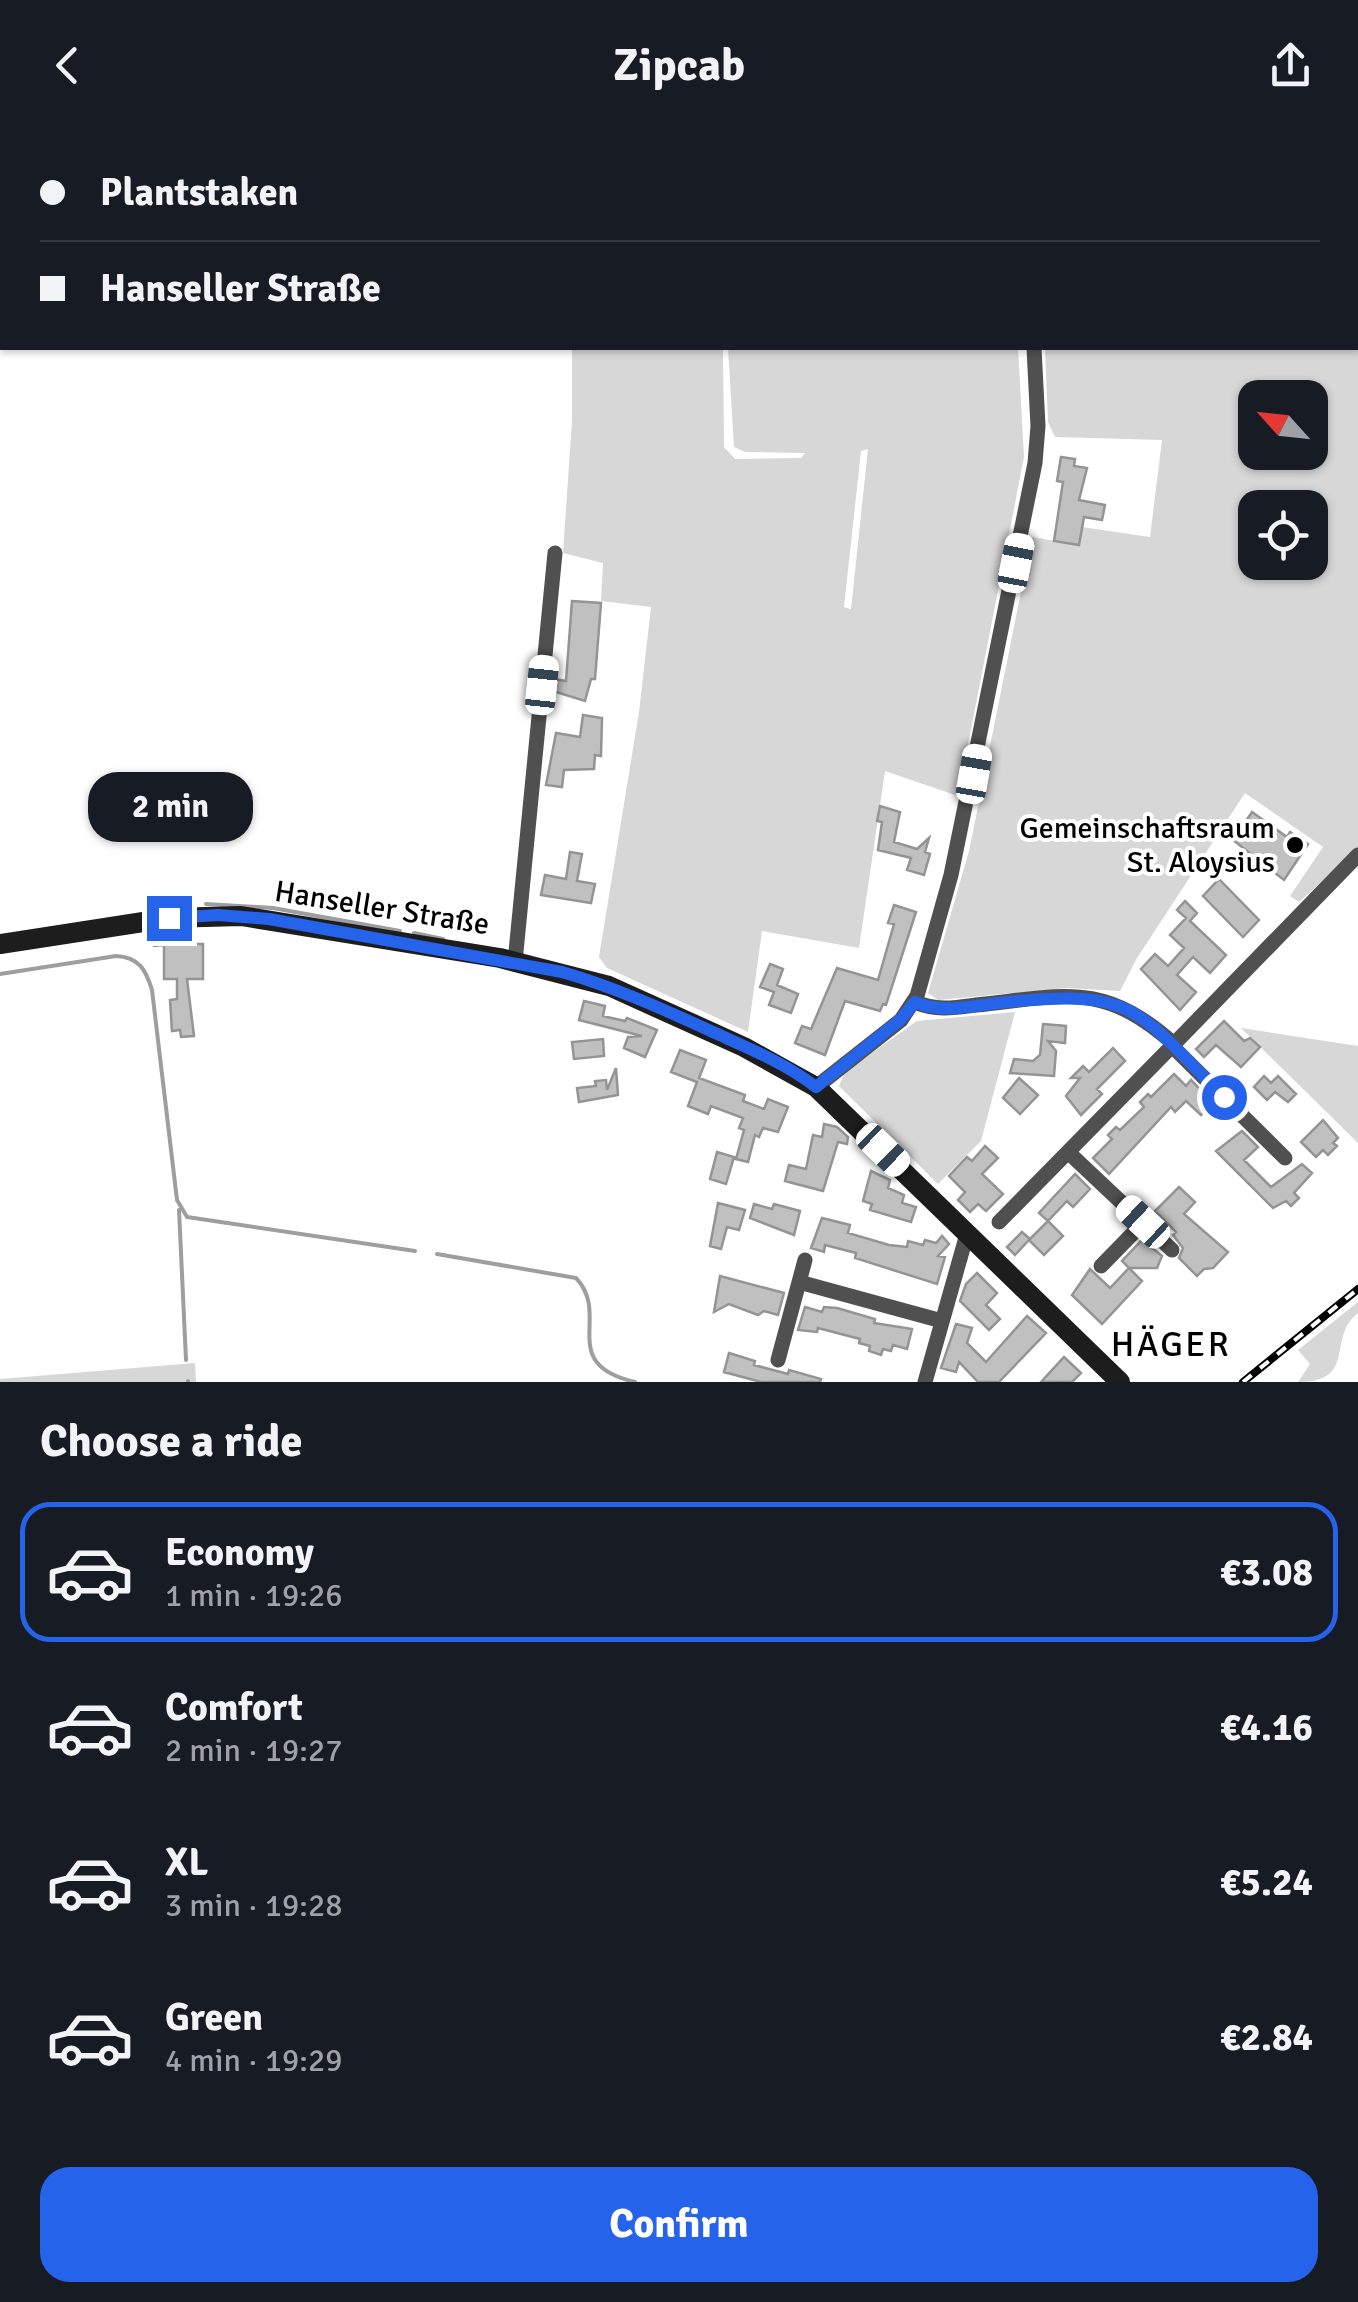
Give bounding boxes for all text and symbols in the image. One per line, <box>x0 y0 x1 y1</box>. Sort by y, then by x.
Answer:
icon: back <box>40 38 95 93</box>
text: Zipcab <box>613 38 745 93</box>
icon: share <box>1263 38 1318 93</box>
text: Plantstaken <box>100 169 298 216</box>
text: Hanseller Straße <box>100 265 381 312</box>
north arrow <box>1238 380 1328 470</box>
map controls <box>1238 380 1328 580</box>
button: locate <box>1238 490 1328 580</box>
car <box>996 531 1036 595</box>
car <box>524 654 560 716</box>
car <box>954 742 994 806</box>
callout: 2 min <box>86 773 252 843</box>
text: 2 min <box>132 787 209 826</box>
place label: Gemeinschaftsraum St. Aloysius <box>1019 810 1275 881</box>
marker: Gemeinschaftsraum St. Aloysius <box>1284 834 1306 856</box>
street label: Hanseller Straße <box>272 873 492 943</box>
route end <box>147 896 192 941</box>
route start <box>1202 1075 1247 1120</box>
car <box>851 1118 915 1182</box>
car <box>1111 1191 1175 1253</box>
district label: HÄGER <box>1111 1323 1231 1366</box>
text: Choose a ride <box>40 1414 303 1469</box>
icon: car <box>45 1527 135 1617</box>
text: Economy <box>165 1529 314 1576</box>
text: €3.08 <box>1220 1549 1313 1596</box>
text: 1 min · 19:26 <box>165 1576 343 1615</box>
icon: car <box>45 1682 135 1772</box>
text: Comfort <box>165 1684 303 1731</box>
text: €4.16 <box>1220 1704 1313 1751</box>
text: 2 min · 19:27 <box>165 1731 343 1770</box>
icon: car <box>45 1837 135 1927</box>
text: XL <box>165 1839 208 1886</box>
text: €5.24 <box>1220 1859 1313 1906</box>
text: 3 min · 19:28 <box>165 1886 343 1925</box>
icon: car <box>45 1992 135 2082</box>
text: Green <box>165 1994 263 2041</box>
text: €2.84 <box>1220 2014 1313 2061</box>
text: 4 min · 19:29 <box>165 2041 343 2080</box>
button: Confirm <box>40 2167 1318 2282</box>

